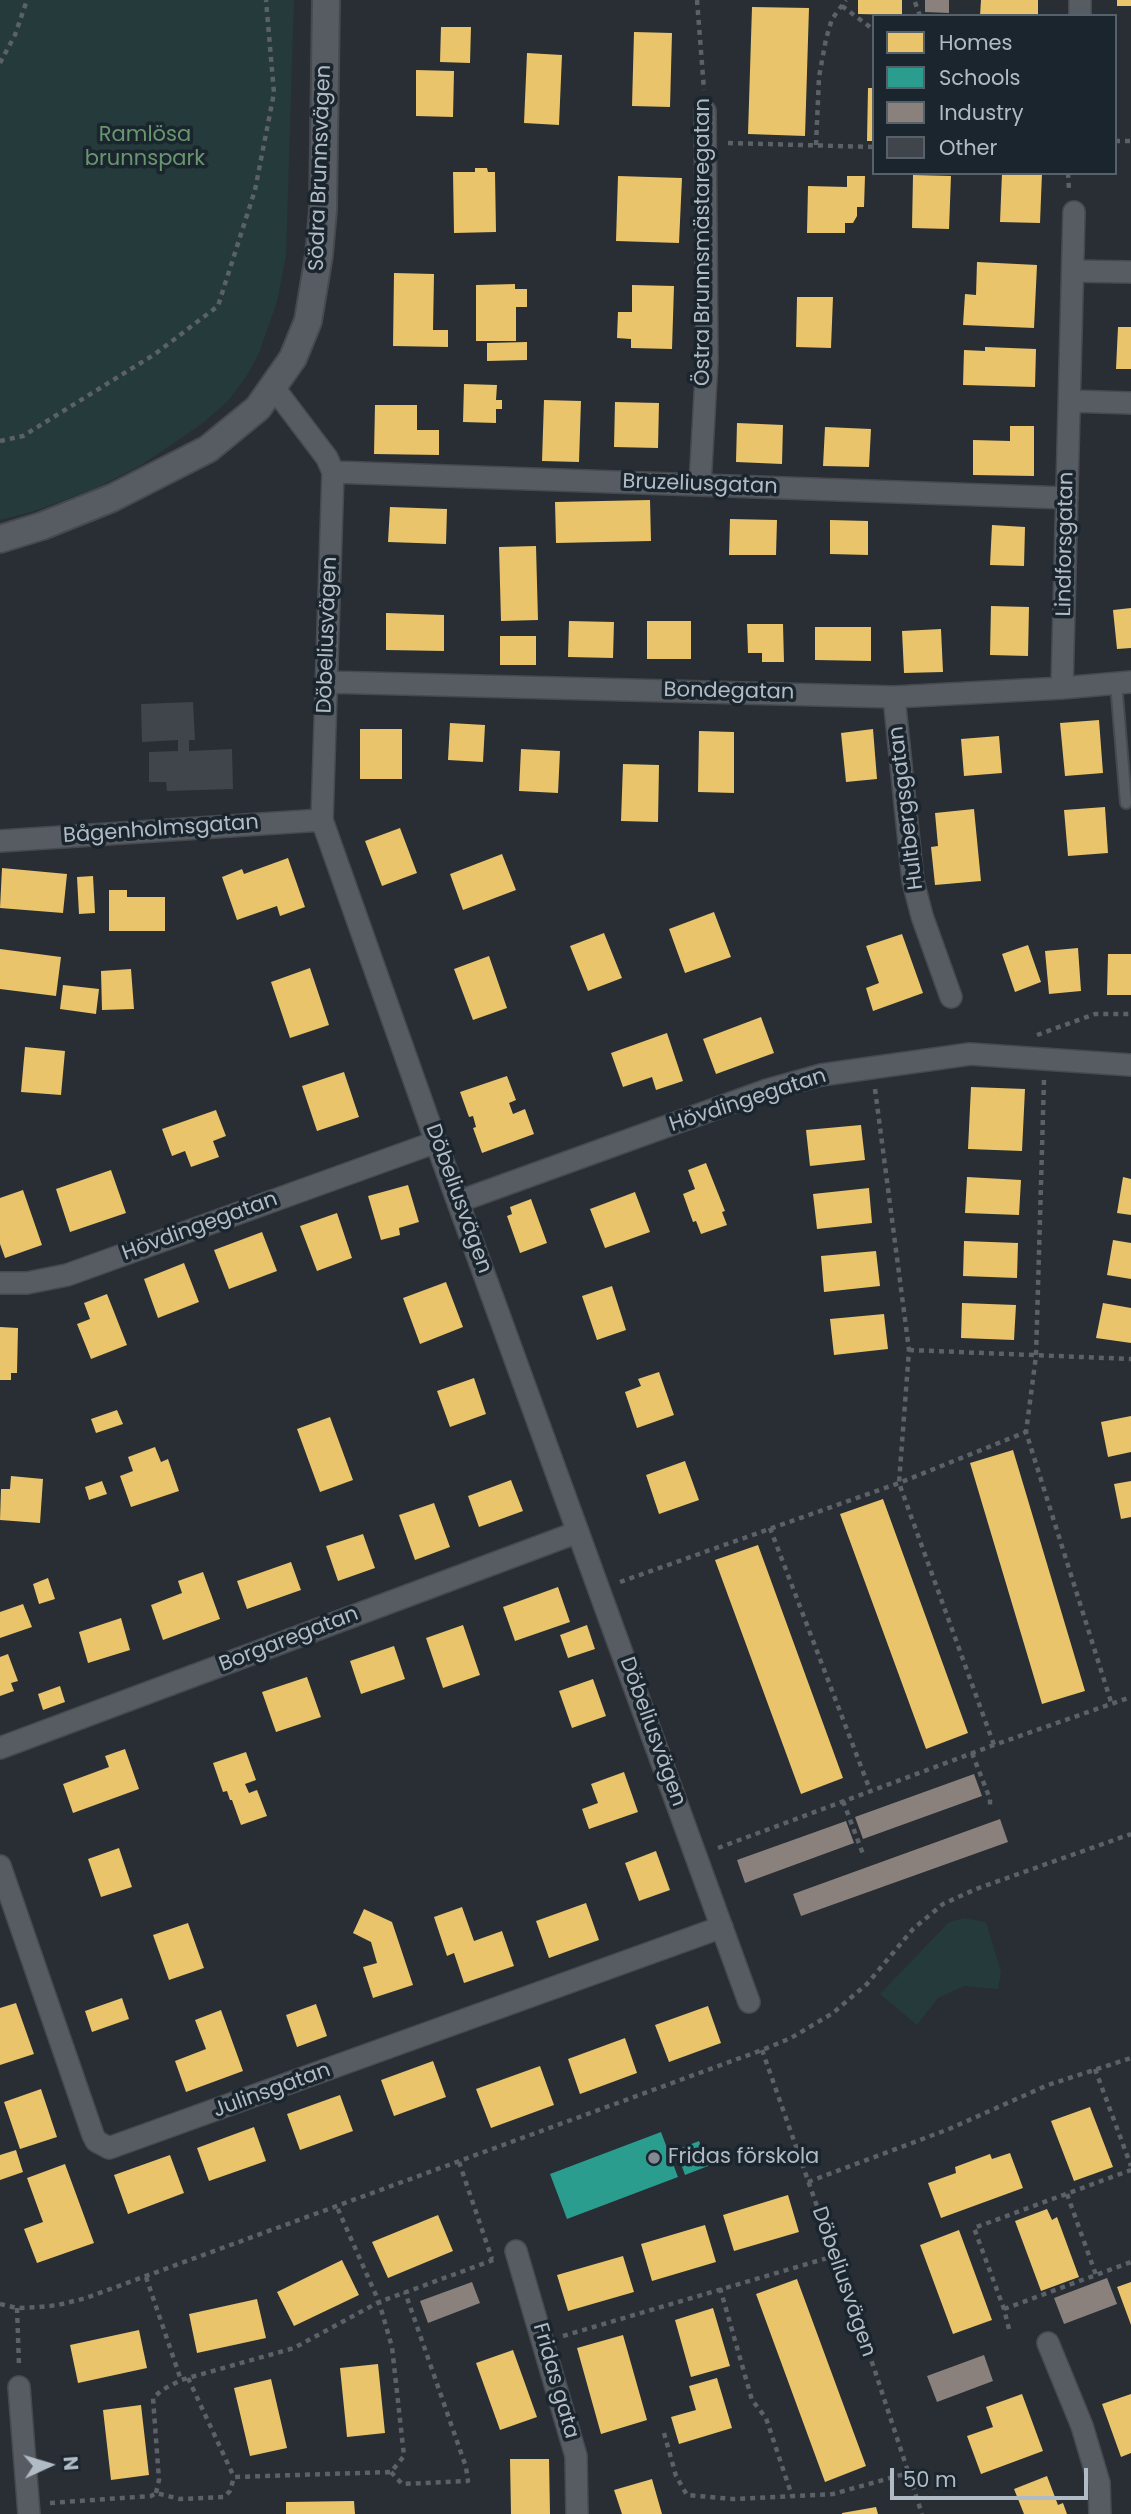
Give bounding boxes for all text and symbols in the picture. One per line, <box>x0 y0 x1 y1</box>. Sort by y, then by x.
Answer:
legend <box>872 14 1117 175</box>
text: Homes <box>939 28 1013 57</box>
text: Schools <box>939 63 1021 92</box>
street label: Södra Brunnsvägen <box>305 65 337 271</box>
street label: Östra Brunnsmästaregatan <box>691 98 717 386</box>
text: Industry <box>939 98 1024 127</box>
park label: Ramlösa brunnspark <box>85 123 205 173</box>
text: Other <box>939 133 997 162</box>
street label: Bruzeliusgatan <box>622 470 778 500</box>
street label: Lindforsgatan <box>1052 471 1080 617</box>
street label: Döbeliusvägen <box>313 556 343 714</box>
street label: Bondegatan <box>663 678 795 706</box>
street label: Hultbergsgatan <box>884 725 930 891</box>
street label: Bågenholmsgatan <box>62 811 260 849</box>
street label: Hövdingegatan <box>666 1064 830 1138</box>
street label: Döbeliusvägen <box>419 1121 497 1277</box>
street label: Hövdingegatan <box>119 1187 281 1267</box>
street label: Borgaregatan <box>216 1602 362 1678</box>
street label: Döbeliusvägen <box>613 1654 691 1810</box>
street label: Julinsgatan <box>210 2058 334 2124</box>
place label: Fridas förskola <box>668 2145 819 2171</box>
marker: Fridas förskola <box>646 2150 662 2166</box>
street label: Döbeliusvägen <box>806 2204 880 2360</box>
street label: Fridas gata <box>527 2320 583 2442</box>
north arrow <box>14 2430 84 2500</box>
scale bar <box>893 2454 1091 2498</box>
text: N <box>56 2455 84 2472</box>
text: 50 m <box>903 2465 957 2494</box>

